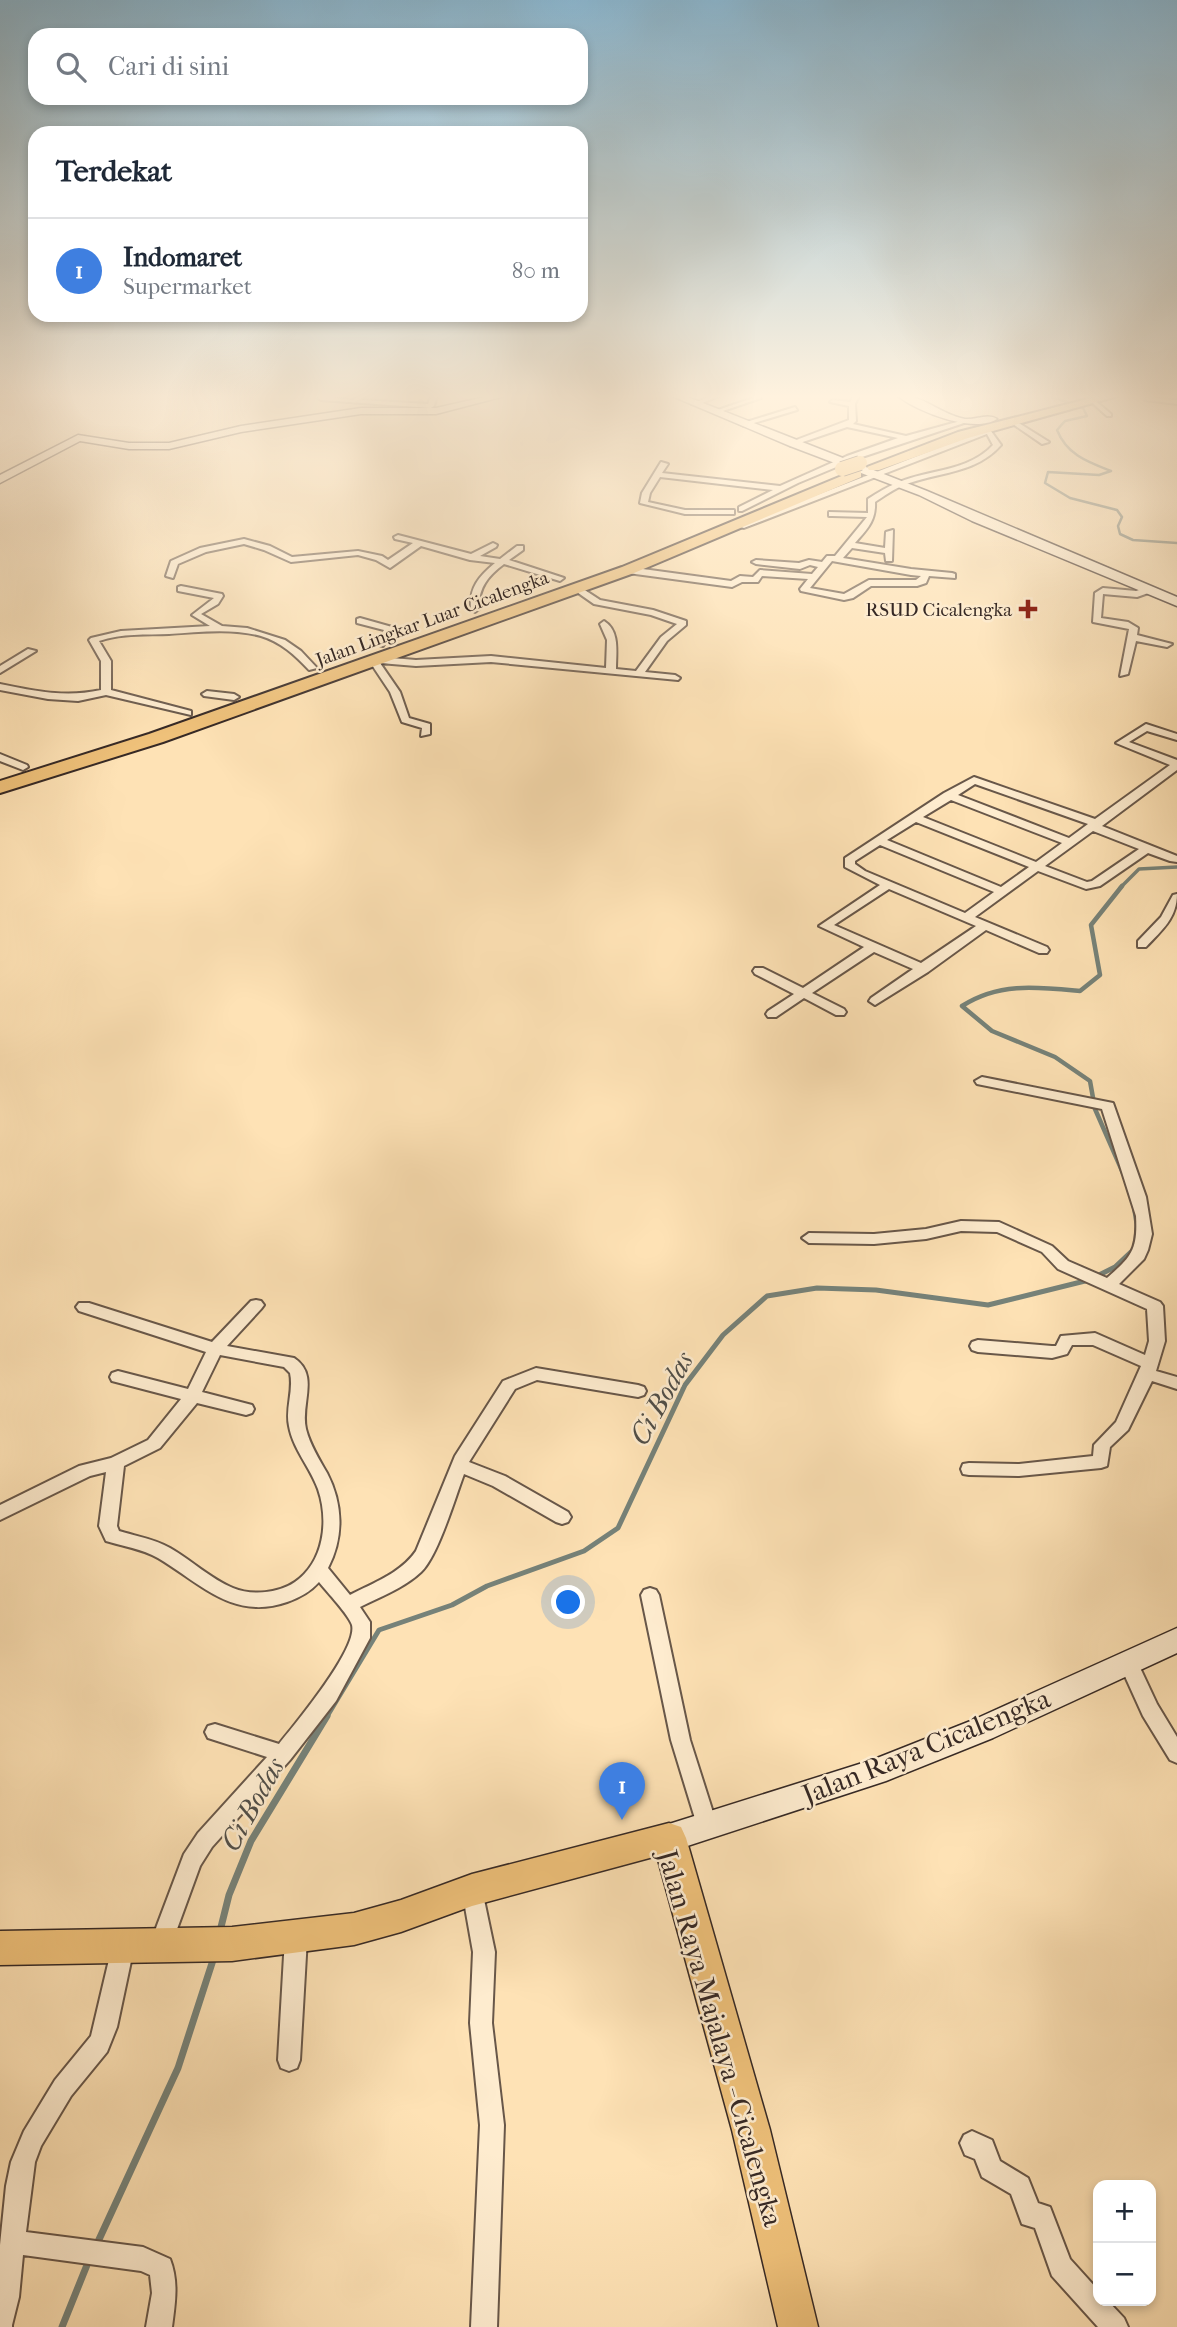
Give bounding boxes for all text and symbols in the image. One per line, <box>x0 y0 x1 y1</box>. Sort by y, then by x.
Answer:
search box <box>28 28 588 105</box>
icon: search <box>52 48 90 86</box>
text: Cari di sini <box>108 51 229 82</box>
text: Terdekat <box>56 154 172 189</box>
text: Indomaret <box>123 242 242 273</box>
text: 1 <box>75 257 83 284</box>
text: 80 m <box>512 257 560 284</box>
text: Supermarket <box>123 273 252 300</box>
street label: Jalan Lingkar Luar Cicalengka <box>311 566 552 672</box>
place label: RSUD Cicalengka <box>866 599 1012 621</box>
marker: RSUD Cicalengka <box>1018 599 1038 619</box>
water label: Ci Bodas <box>623 1345 701 1450</box>
your location <box>551 1585 585 1619</box>
street label: Jalan Raya Cicalengka <box>796 1681 1056 1812</box>
water label: Ci Bodas <box>214 1751 292 1856</box>
pin: 1 <box>599 1762 645 1820</box>
street label: Jalan Raya Majalaya - Cicalengka <box>650 1844 790 2231</box>
map controls <box>1093 2180 1156 2306</box>
button: + <box>1093 2180 1156 2243</box>
button: − <box>1093 2243 1156 2306</box>

